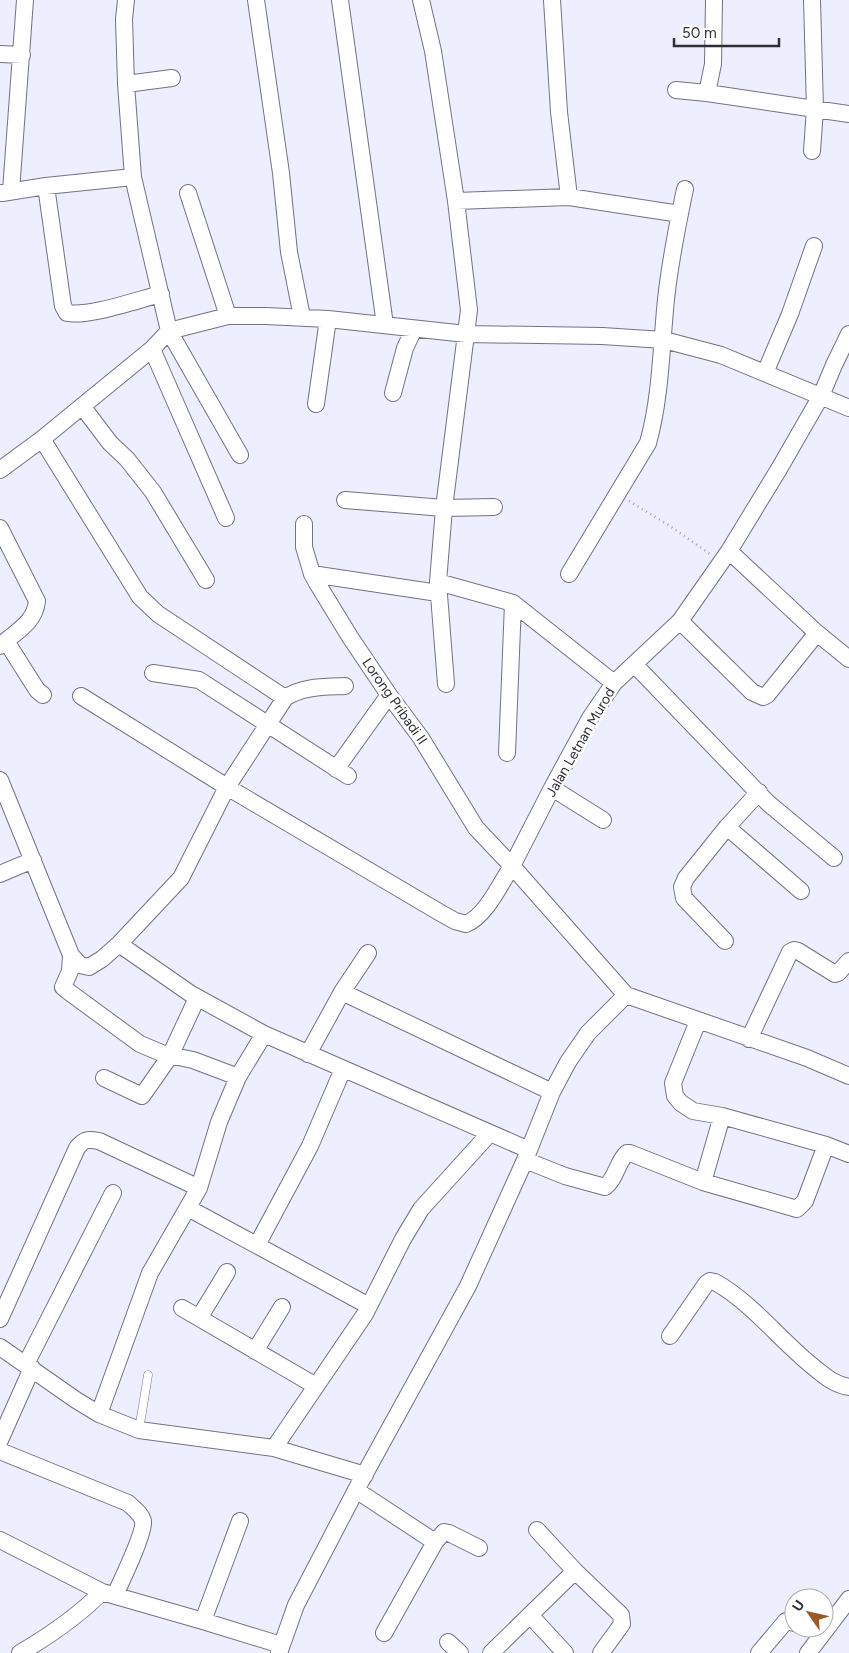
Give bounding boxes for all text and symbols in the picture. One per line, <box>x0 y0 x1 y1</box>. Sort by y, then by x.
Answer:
scale bar <box>674 15 779 47</box>
text: 50 m <box>682 24 717 42</box>
street label: Lorong Pribadi II <box>358 655 431 748</box>
street label: Jalan Letnan Murod <box>542 685 619 800</box>
north arrow <box>784 1588 834 1638</box>
text: U <box>789 1597 808 1615</box>

